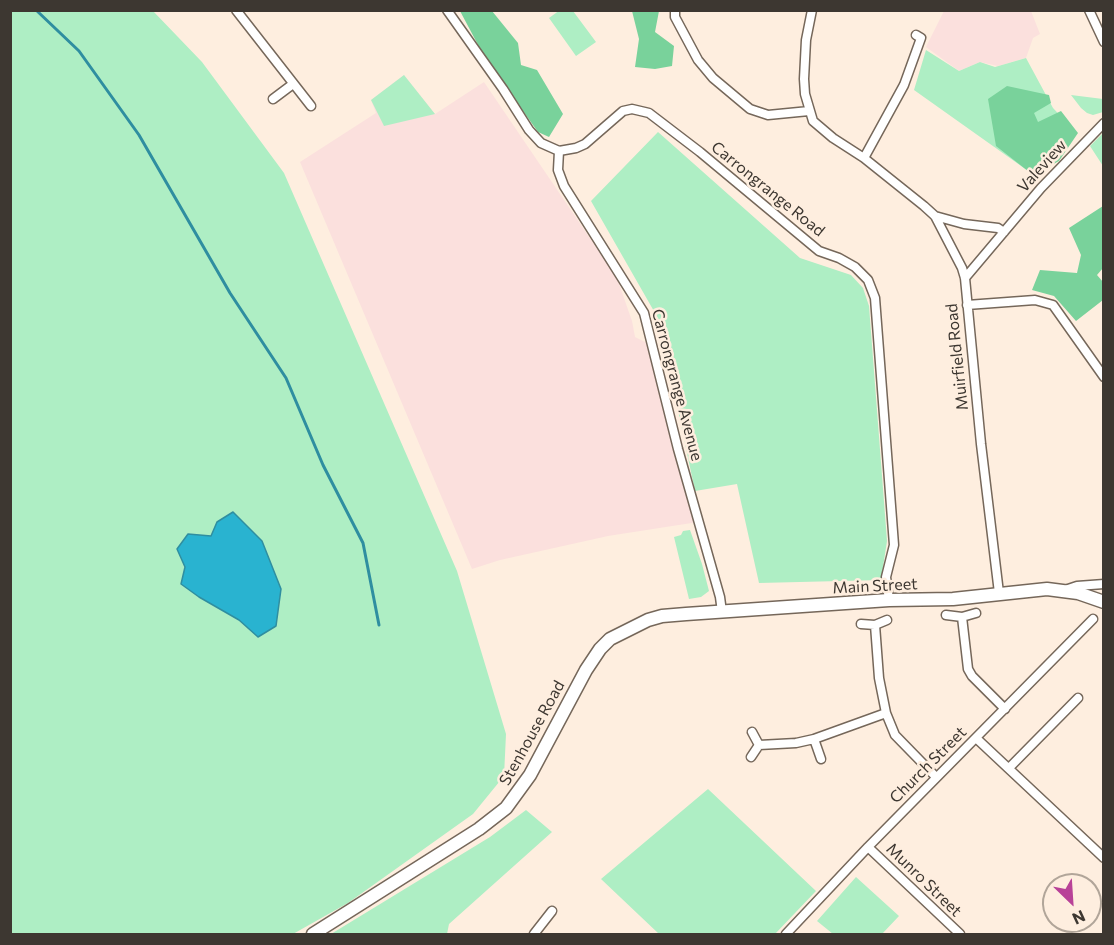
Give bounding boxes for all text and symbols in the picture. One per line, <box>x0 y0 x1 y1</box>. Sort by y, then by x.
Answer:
street label: Valeview <box>1013 136 1071 196</box>
street label: Carrongrange Road <box>707 137 829 241</box>
street label: Muirfield Road <box>942 303 972 411</box>
street label: Carrongrange Avenue <box>647 307 707 463</box>
street label: Main Street <box>832 574 918 598</box>
street label: Stenhouse Road <box>495 677 569 789</box>
street label: Church Street <box>886 723 970 807</box>
street label: Munro Street <box>882 839 966 921</box>
north arrow <box>1042 873 1102 933</box>
text: N <box>1070 907 1088 929</box>

